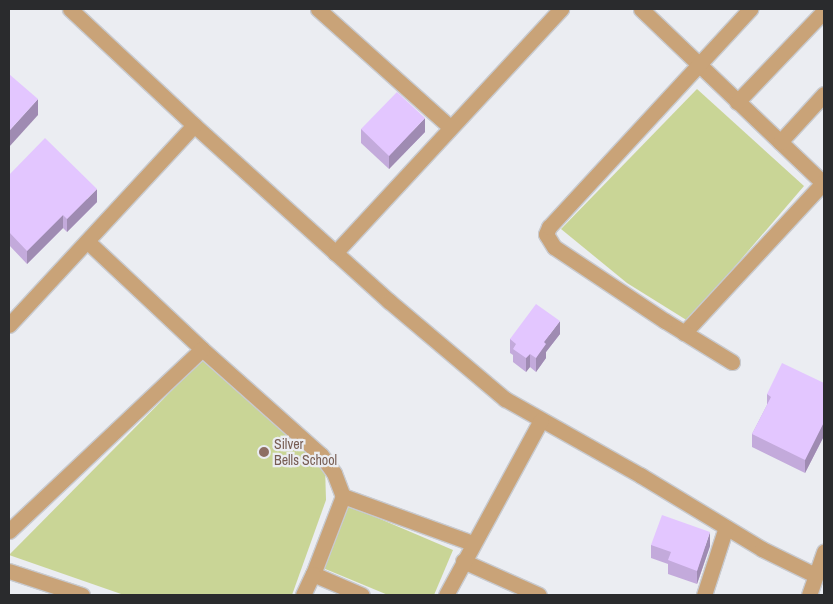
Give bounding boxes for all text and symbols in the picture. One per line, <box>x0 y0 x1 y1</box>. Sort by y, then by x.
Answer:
place label: Silver Bells School <box>274 436 337 468</box>
marker: Silver Bells School <box>258 446 270 458</box>

